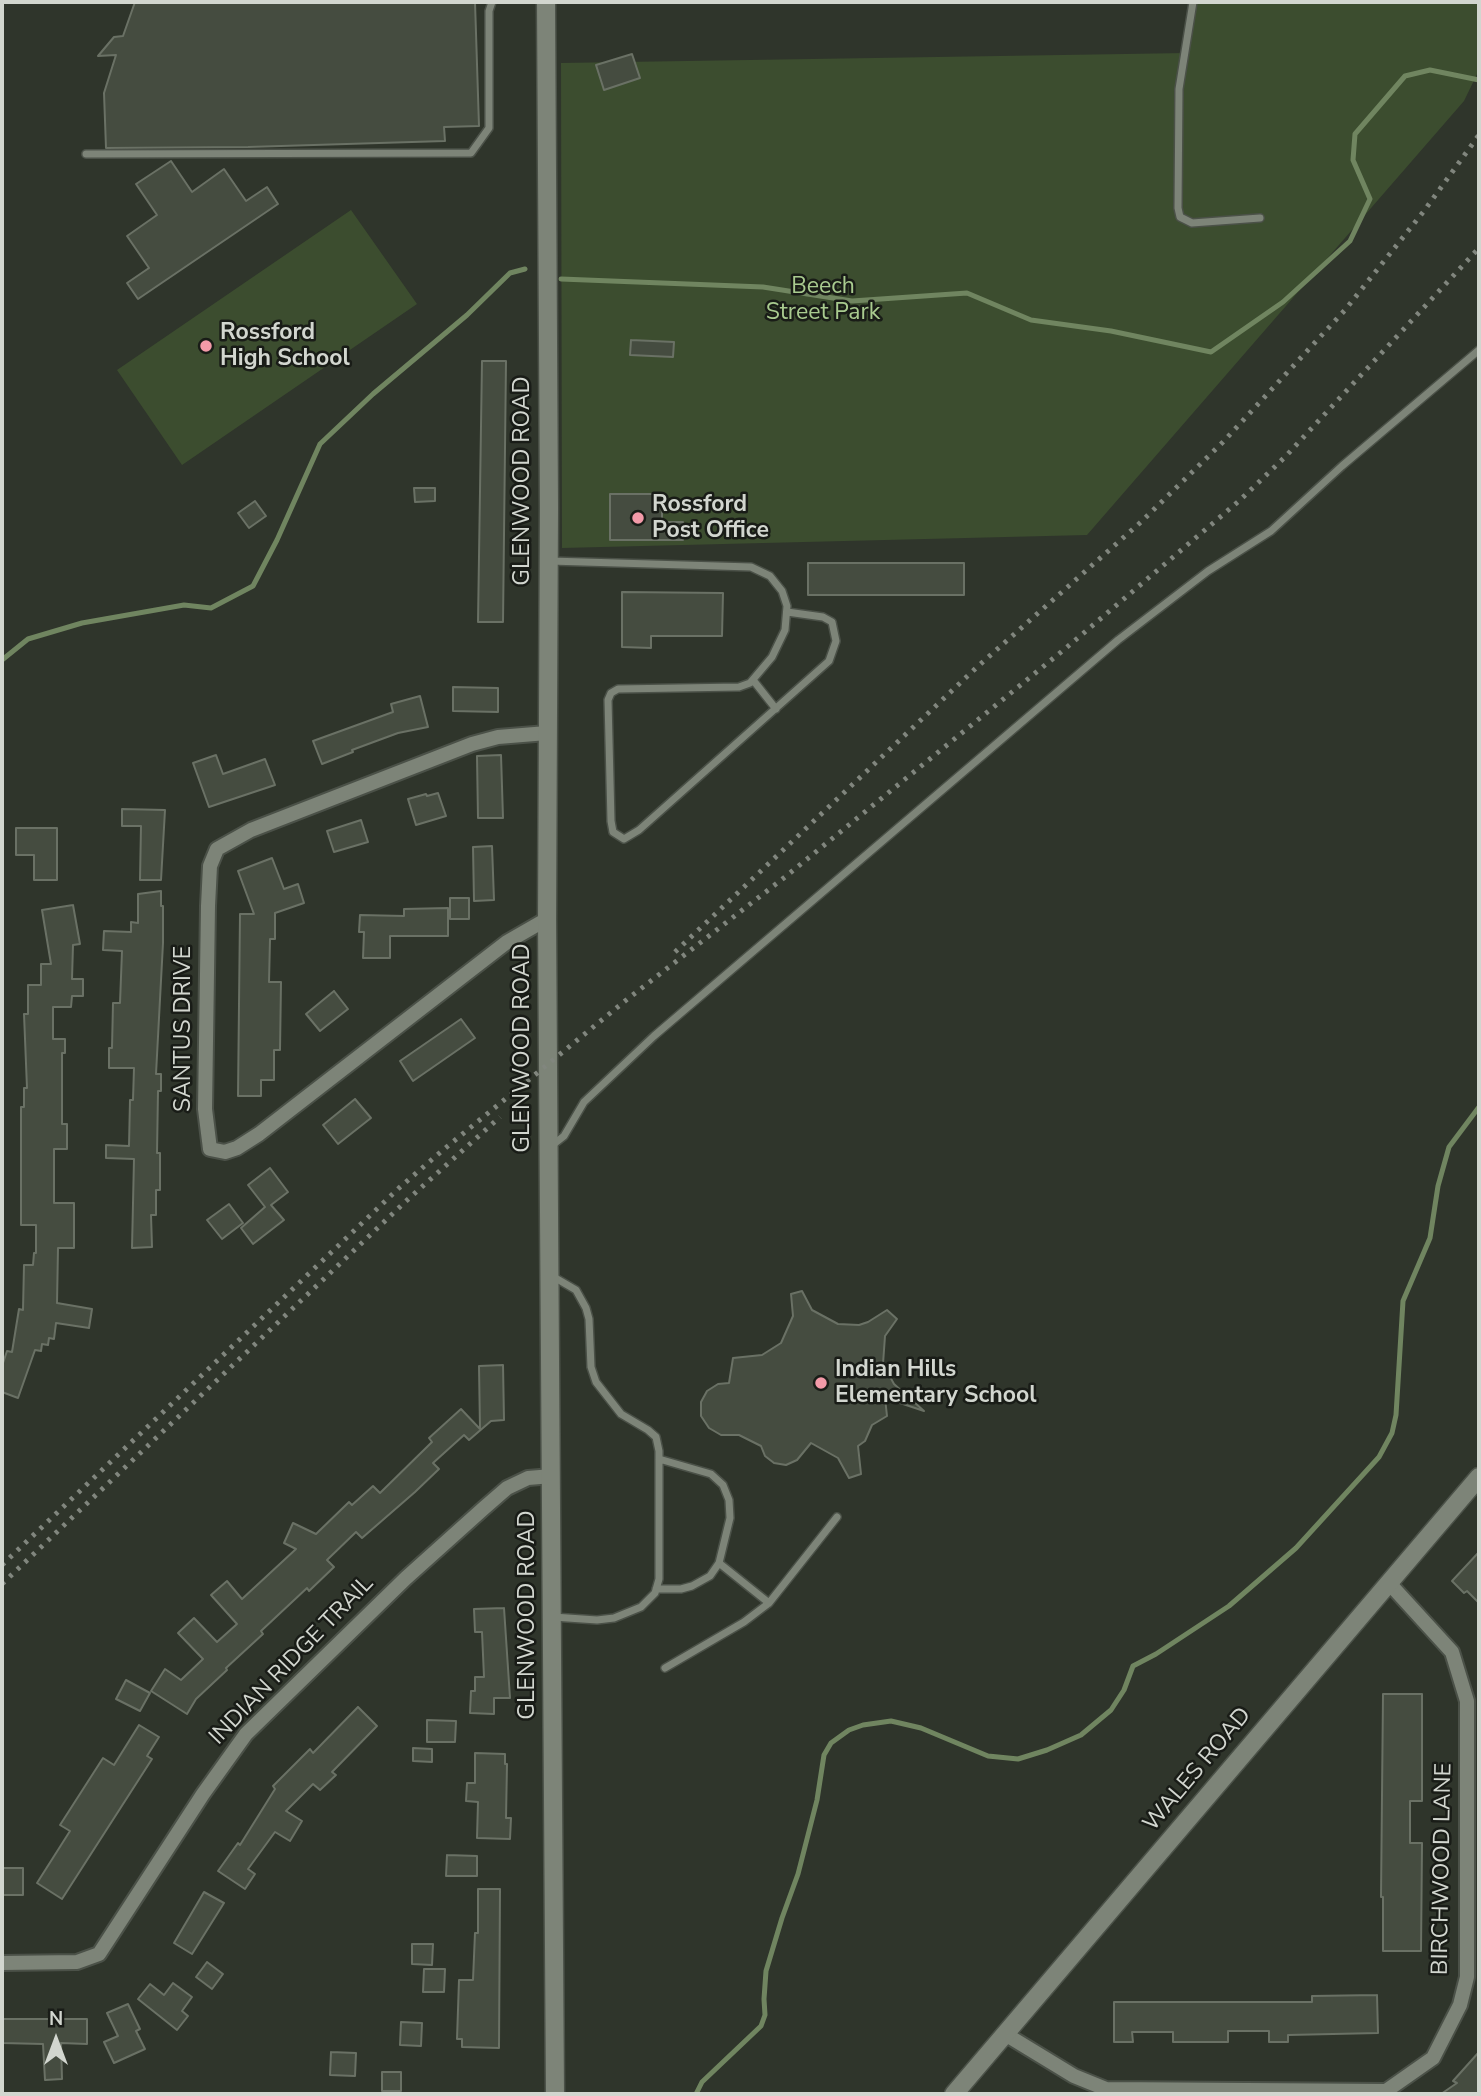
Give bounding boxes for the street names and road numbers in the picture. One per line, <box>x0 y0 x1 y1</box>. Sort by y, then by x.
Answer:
street label: GLENWOOD ROAD <box>509 376 537 586</box>
street label: GLENWOOD ROAD <box>509 943 537 1153</box>
street label: SANTUS DRIVE <box>170 946 198 1112</box>
street label: GLENWOOD ROAD <box>514 1510 542 1720</box>
street label: INDIAN RIDGE TRAIL <box>204 1571 380 1751</box>
street label: WALES ROAD <box>1138 1703 1258 1837</box>
street label: BIRCHWOOD LANE <box>1427 1763 1459 1975</box>

